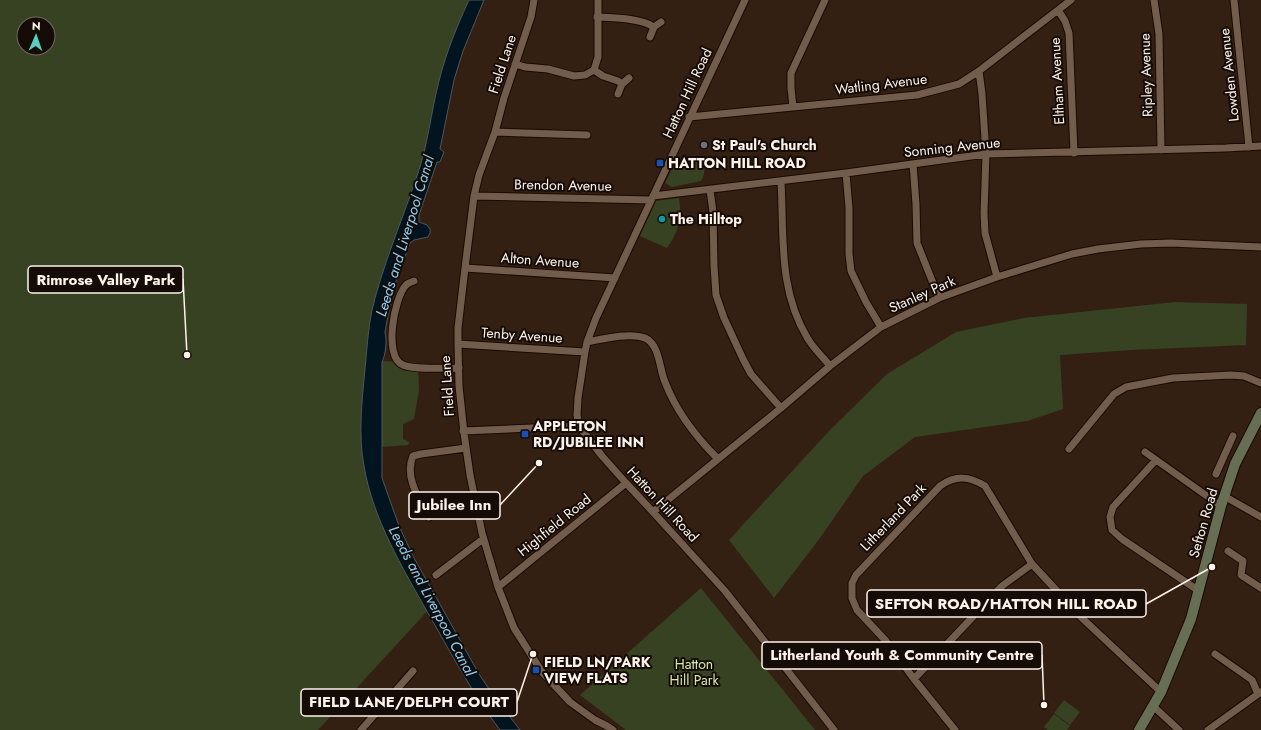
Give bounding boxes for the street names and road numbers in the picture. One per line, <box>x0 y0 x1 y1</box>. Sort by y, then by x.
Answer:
street label: Lowden Avenue <box>1214 27 1244 123</box>
street label: Field Lane <box>483 32 521 96</box>
street label: Ripley Avenue <box>1135 33 1157 117</box>
street label: Eltham Avenue <box>1045 37 1069 125</box>
street label: Hatton Hill Road <box>657 45 717 141</box>
street label: Watling Avenue <box>834 68 928 100</box>
street label: Sonning Avenue <box>903 132 1001 162</box>
street label: Brendon Avenue <box>514 174 612 196</box>
street label: Alton Avenue <box>500 247 580 273</box>
street label: Stanley Park <box>886 270 959 318</box>
street label: Tenby Avenue <box>481 322 563 348</box>
street label: Field Lane <box>435 355 459 417</box>
street label: Hatton Hill Road <box>623 462 703 546</box>
street label: Litherland Park <box>856 478 931 555</box>
street label: Sefton Road <box>1184 486 1222 560</box>
street label: Highfield Road <box>513 489 595 561</box>

